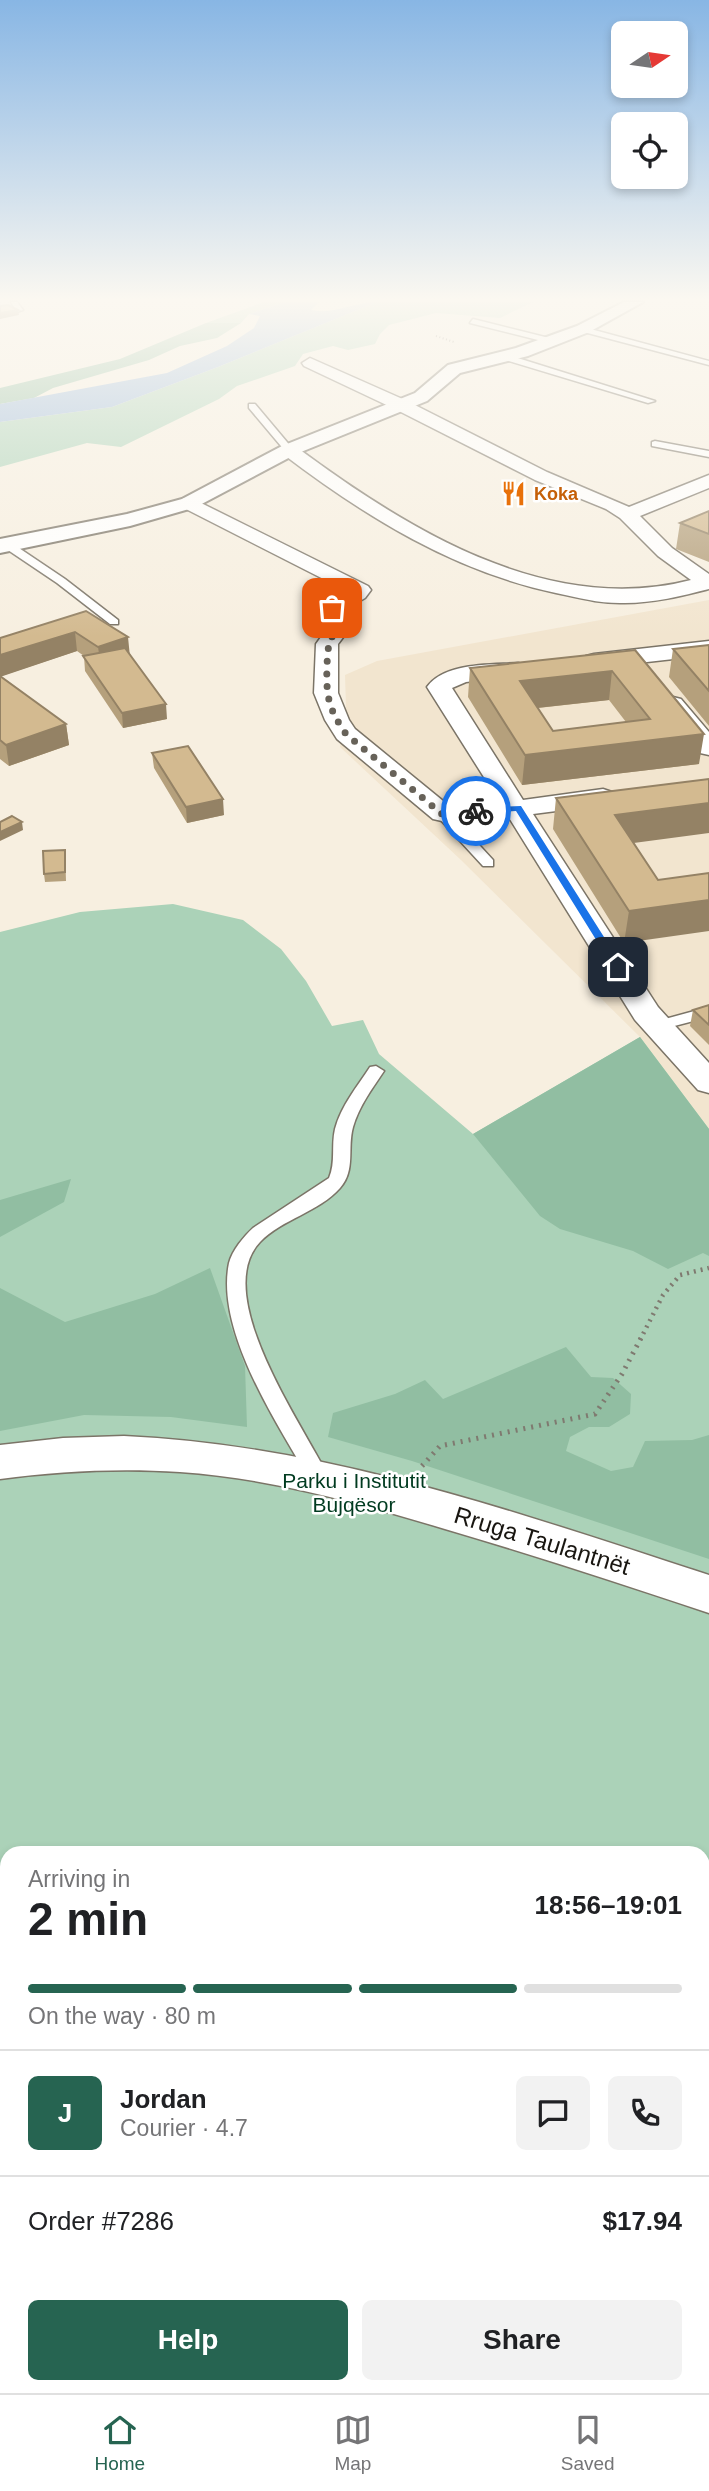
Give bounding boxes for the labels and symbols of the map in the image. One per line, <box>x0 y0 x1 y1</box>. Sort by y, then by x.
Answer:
north arrow <box>611 21 688 98</box>
restaurant icon: Koka <box>500 480 528 508</box>
place label: Koka <box>534 484 579 504</box>
pin <box>302 578 362 638</box>
courier <box>441 776 511 846</box>
pin <box>588 937 648 997</box>
park label: Parku i Institutit Bujqësor <box>282 1469 426 1516</box>
street label: Rruga Taulantnët <box>451 1501 634 1580</box>

